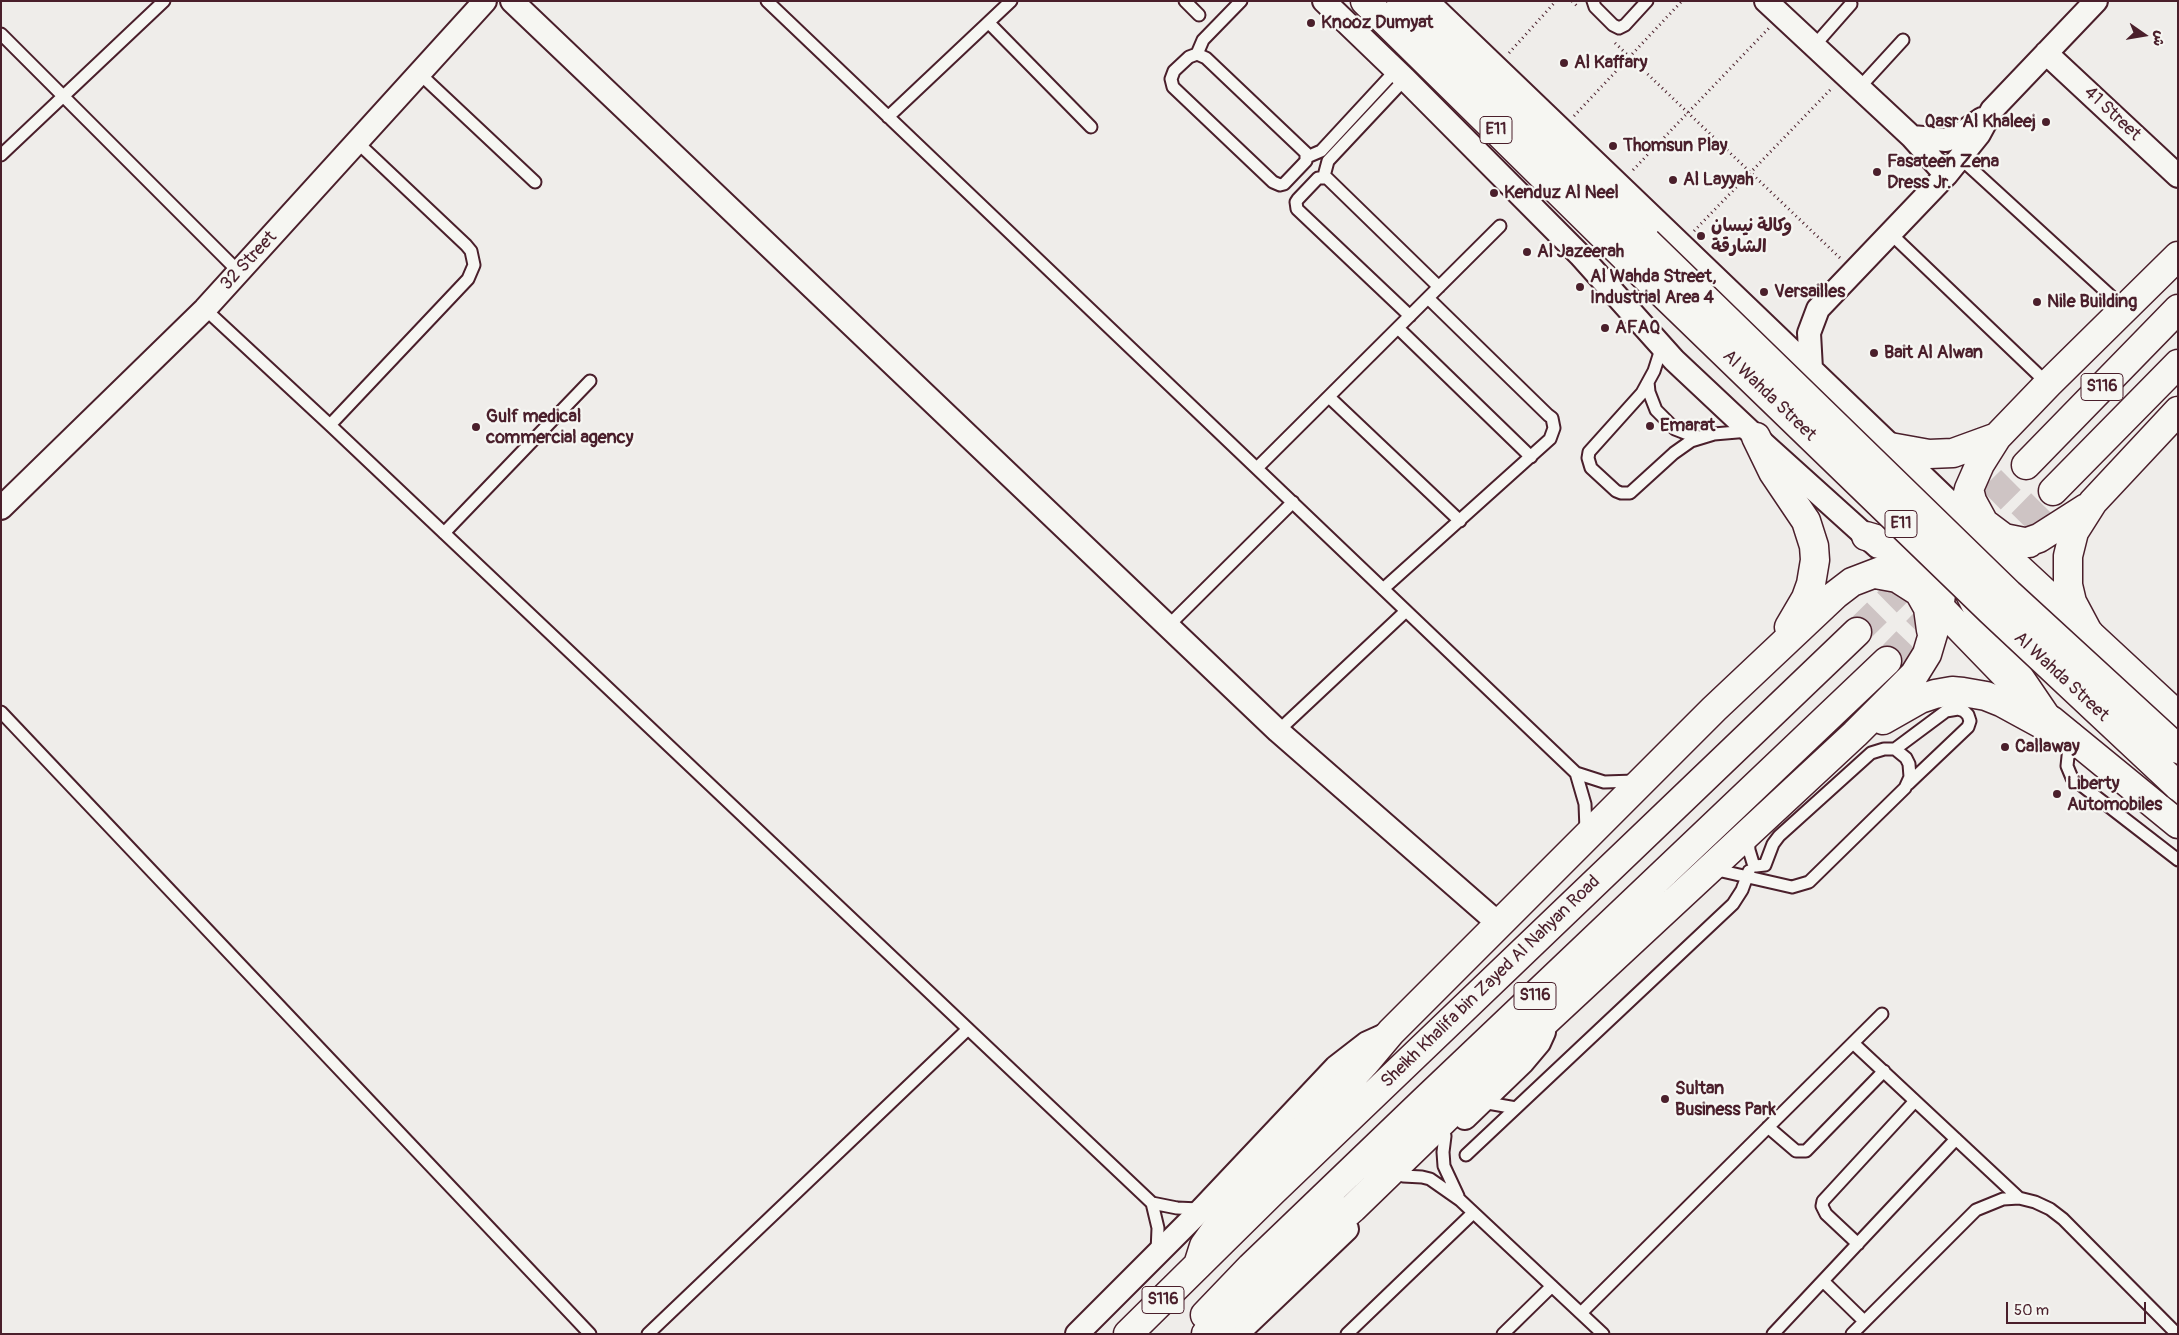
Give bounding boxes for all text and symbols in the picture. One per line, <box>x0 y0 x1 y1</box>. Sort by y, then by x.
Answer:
north arrow <box>2119 10 2169 60</box>
place label: Knooz Dumyat <box>1321 12 1433 34</box>
marker: Knooz Dumyat <box>1305 17 1317 29</box>
text: ش <box>2149 29 2169 48</box>
place label: Al Kaffary <box>1574 52 1647 74</box>
marker: Al Kaffary <box>1558 57 1570 69</box>
street label: 41 Street <box>2079 82 2145 146</box>
place label: Qasr Al Khaleej <box>1925 111 2036 133</box>
road number: E11 <box>1480 116 1512 144</box>
marker: Qasr Al Khaleej <box>2040 116 2052 128</box>
place label: Thomsun Play <box>1623 135 1727 157</box>
marker: Thomsun Play <box>1607 140 1619 152</box>
place label: Fasateen Zena Dress Jr. <box>1887 151 1999 193</box>
marker: Fasateen Zena Dress Jr. <box>1871 166 1883 178</box>
place label: Al Layyah <box>1683 169 1754 191</box>
marker: Al Layyah <box>1667 174 1679 186</box>
place label: Kenduz Al Neel <box>1504 182 1619 204</box>
marker: Kenduz Al Neel <box>1488 187 1500 199</box>
place label: وكالة نيسان الشارقة <box>1711 215 1792 258</box>
street label: 32 Street <box>216 227 282 295</box>
marker: وكالة نيسان الشارقة <box>1695 230 1707 242</box>
place label: Al Jazeerah <box>1537 241 1624 263</box>
marker: Al Jazeerah <box>1521 246 1533 258</box>
place label: Al Wahda Street, Industrial Area 4 <box>1590 266 1717 308</box>
marker: Al Wahda Street, Industrial Area 4 <box>1574 281 1586 293</box>
place label: Versailles <box>1774 281 1845 303</box>
marker: Versailles <box>1758 286 1770 298</box>
place label: Nile Building <box>2047 291 2137 313</box>
marker: Nile Building <box>2031 296 2043 308</box>
place label: AFAQ <box>1615 317 1660 339</box>
marker: AFAQ <box>1599 322 1611 334</box>
place label: Bait Al Alwan <box>1884 342 1983 364</box>
street label: Al Wahda Street <box>1718 346 1820 446</box>
marker: Bait Al Alwan <box>1868 347 1880 359</box>
road number: S116 <box>2081 374 2123 401</box>
place label: Gulf medical commercial agency <box>486 406 633 448</box>
place label: Emarat <box>1660 415 1715 437</box>
marker: Emarat <box>1644 420 1656 432</box>
marker: Gulf medical commercial agency <box>470 421 482 433</box>
road number: E11 <box>1885 510 1917 538</box>
street label: Al Wahda Street <box>2009 628 2113 726</box>
place label: Callaway <box>2015 736 2080 758</box>
marker: Callaway <box>1999 741 2011 753</box>
place label: Liberty Automobiles <box>2067 773 2162 816</box>
marker: Liberty Automobiles <box>2051 788 2063 800</box>
street label: Sheikh Khalifa bin Zayed Al Nahyan Road <box>1377 871 1605 1093</box>
road number: S116 <box>1514 982 1556 1009</box>
place label: Sultan Business Park <box>1675 1078 1776 1120</box>
marker: Sultan Business Park <box>1659 1093 1671 1105</box>
road number: S116 <box>1142 1286 1184 1314</box>
scale bar <box>2009 1292 2149 1324</box>
text: 50 m <box>2014 1301 2049 1320</box>

